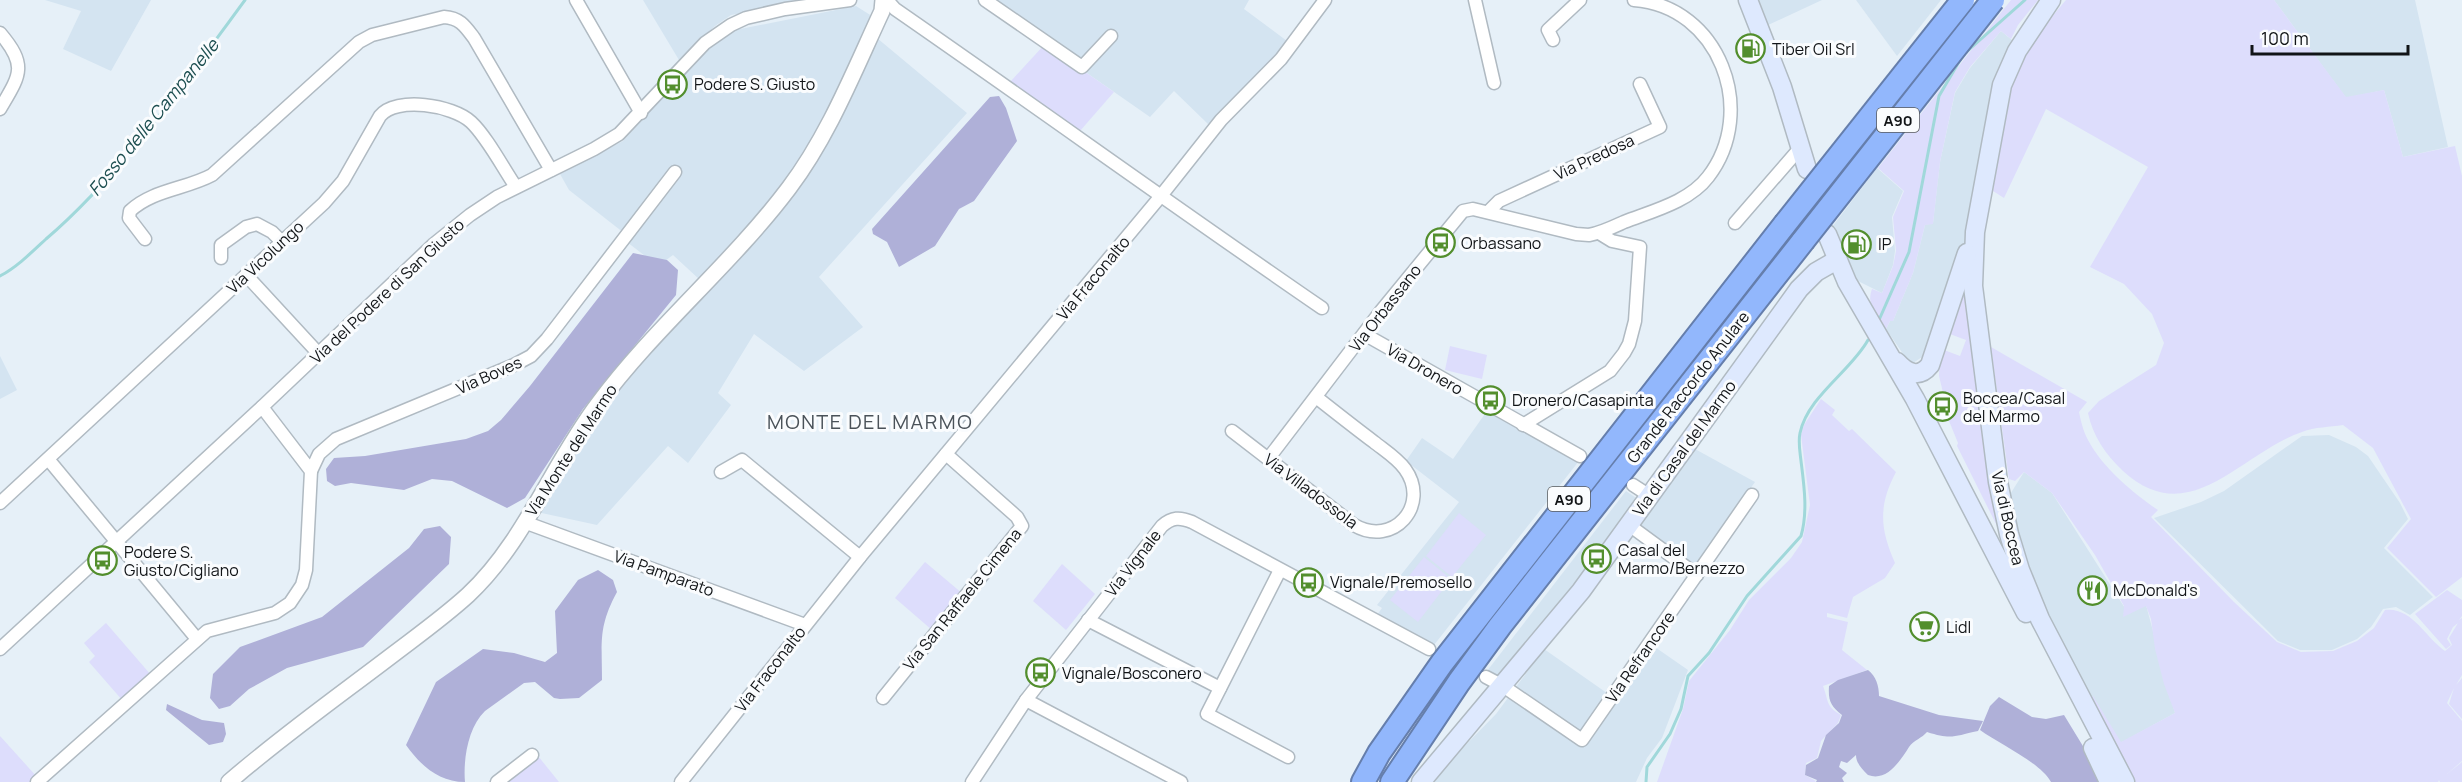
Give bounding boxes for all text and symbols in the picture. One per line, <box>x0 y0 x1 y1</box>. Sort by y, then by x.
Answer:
scale bar <box>2252 18 2408 56</box>
text: 100 m <box>2261 26 2309 50</box>
water label: Fosso delle Campanelle <box>82 32 225 200</box>
fuel station icon: Tiber Oil Srl <box>1735 33 1767 65</box>
place label: Tiber Oil Srl <box>1772 38 1855 60</box>
bus stop icon: Podere S. Giusto <box>657 68 689 100</box>
place label: Podere S. Giusto <box>694 73 815 95</box>
road number: A90 <box>1877 108 1919 132</box>
street label: Via Predosa <box>1550 129 1638 185</box>
street label: Via del Podere di San Giusto <box>305 214 469 368</box>
street label: Via Vicolungo <box>222 216 308 298</box>
bus stop icon: Orbassano <box>1424 227 1456 259</box>
fuel station icon: IP <box>1841 228 1873 260</box>
street label: Via Fraconalto <box>1051 231 1135 325</box>
place label: Orbassano <box>1461 232 1541 254</box>
place label: IP <box>1878 233 1892 255</box>
street label: Via Orbassano <box>1344 260 1426 356</box>
street label: Grande Raccordo Anulare <box>1622 306 1754 468</box>
street label: Via Dronero <box>1383 338 1467 400</box>
street label: Via Boves <box>453 351 525 399</box>
street label: Via di Casal del Marmo <box>1627 376 1741 520</box>
street label: Via Monte del Marmo <box>520 380 622 520</box>
bus stop icon: Dronero/Casapinta <box>1475 384 1507 416</box>
place label: Boccea/Casal del Marmo <box>1963 387 2065 427</box>
place label: Dronero/Casapinta <box>1512 389 1654 411</box>
bus stop icon: Boccea/Casal del Marmo <box>1926 391 1958 423</box>
district label: MONTE DEL MARMO <box>767 408 973 435</box>
street label: Via Villadossola <box>1260 448 1362 534</box>
street label: Via di Boccea <box>1986 469 2030 567</box>
road number: A90 <box>1548 487 1590 511</box>
street label: Via San Raffaele Cimena <box>898 523 1026 675</box>
street label: Via Vignale <box>1100 525 1166 601</box>
place label: Casal del Marmo/Bernezzo <box>1618 539 1745 579</box>
place label: Podere S. Giusto/Cigliano <box>124 541 239 581</box>
bus stop icon: Casal del Marmo/Bernezzo <box>1581 543 1613 575</box>
bus stop icon: Podere S. Giusto/Cigliano <box>87 545 119 577</box>
street label: Via Pamparato <box>611 545 717 601</box>
bus stop icon: Vignale/Premosello <box>1293 566 1325 598</box>
place label: Vignale/Premosello <box>1330 571 1472 593</box>
restaurant icon: McDonald's <box>2076 574 2108 606</box>
place label: McDonald's <box>2113 579 2198 601</box>
street label: Via Refrancore <box>1600 607 1680 707</box>
supermarket icon: Lidl <box>1909 611 1941 643</box>
place label: Lidl <box>1946 616 1971 638</box>
street label: Via Fraconalto <box>730 622 810 716</box>
bus stop icon: Vignale/Bosconero <box>1025 657 1057 689</box>
place label: Vignale/Bosconero <box>1062 662 1202 684</box>

